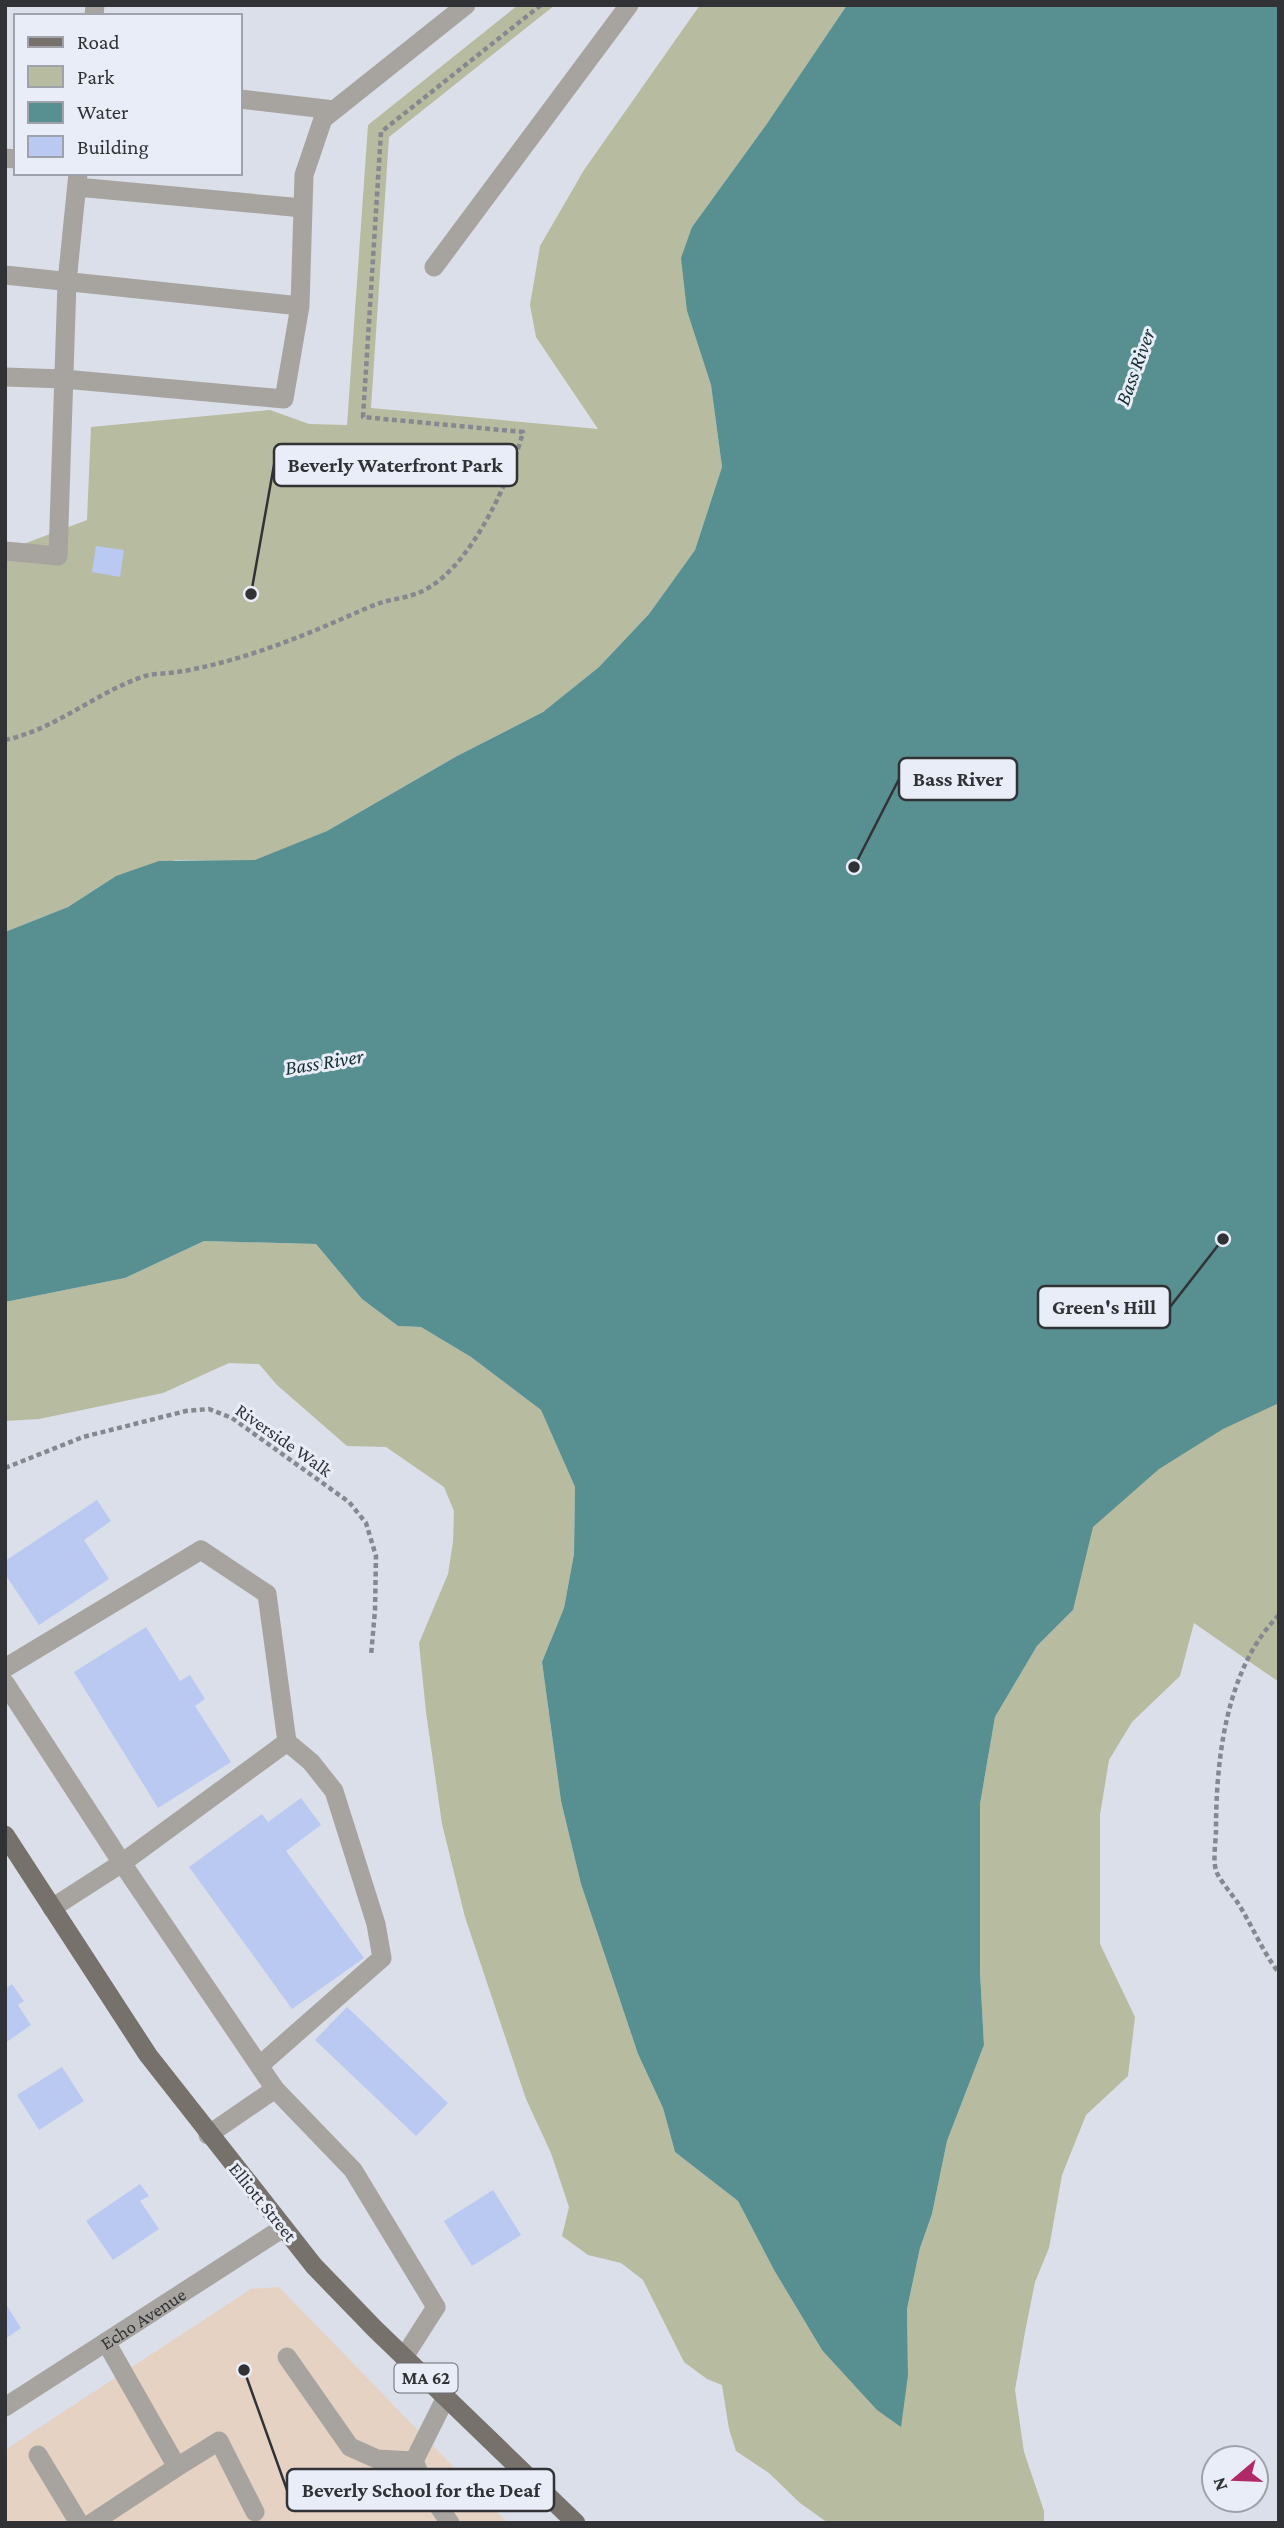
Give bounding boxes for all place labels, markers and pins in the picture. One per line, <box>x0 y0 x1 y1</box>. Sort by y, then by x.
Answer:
callout: Beverly Waterfront Park <box>274 444 517 486</box>
callout: Bass River <box>899 758 1017 800</box>
callout: Green's Hill <box>1038 1286 1170 1328</box>
callout: Beverly School for the Deaf <box>287 2469 554 2511</box>

